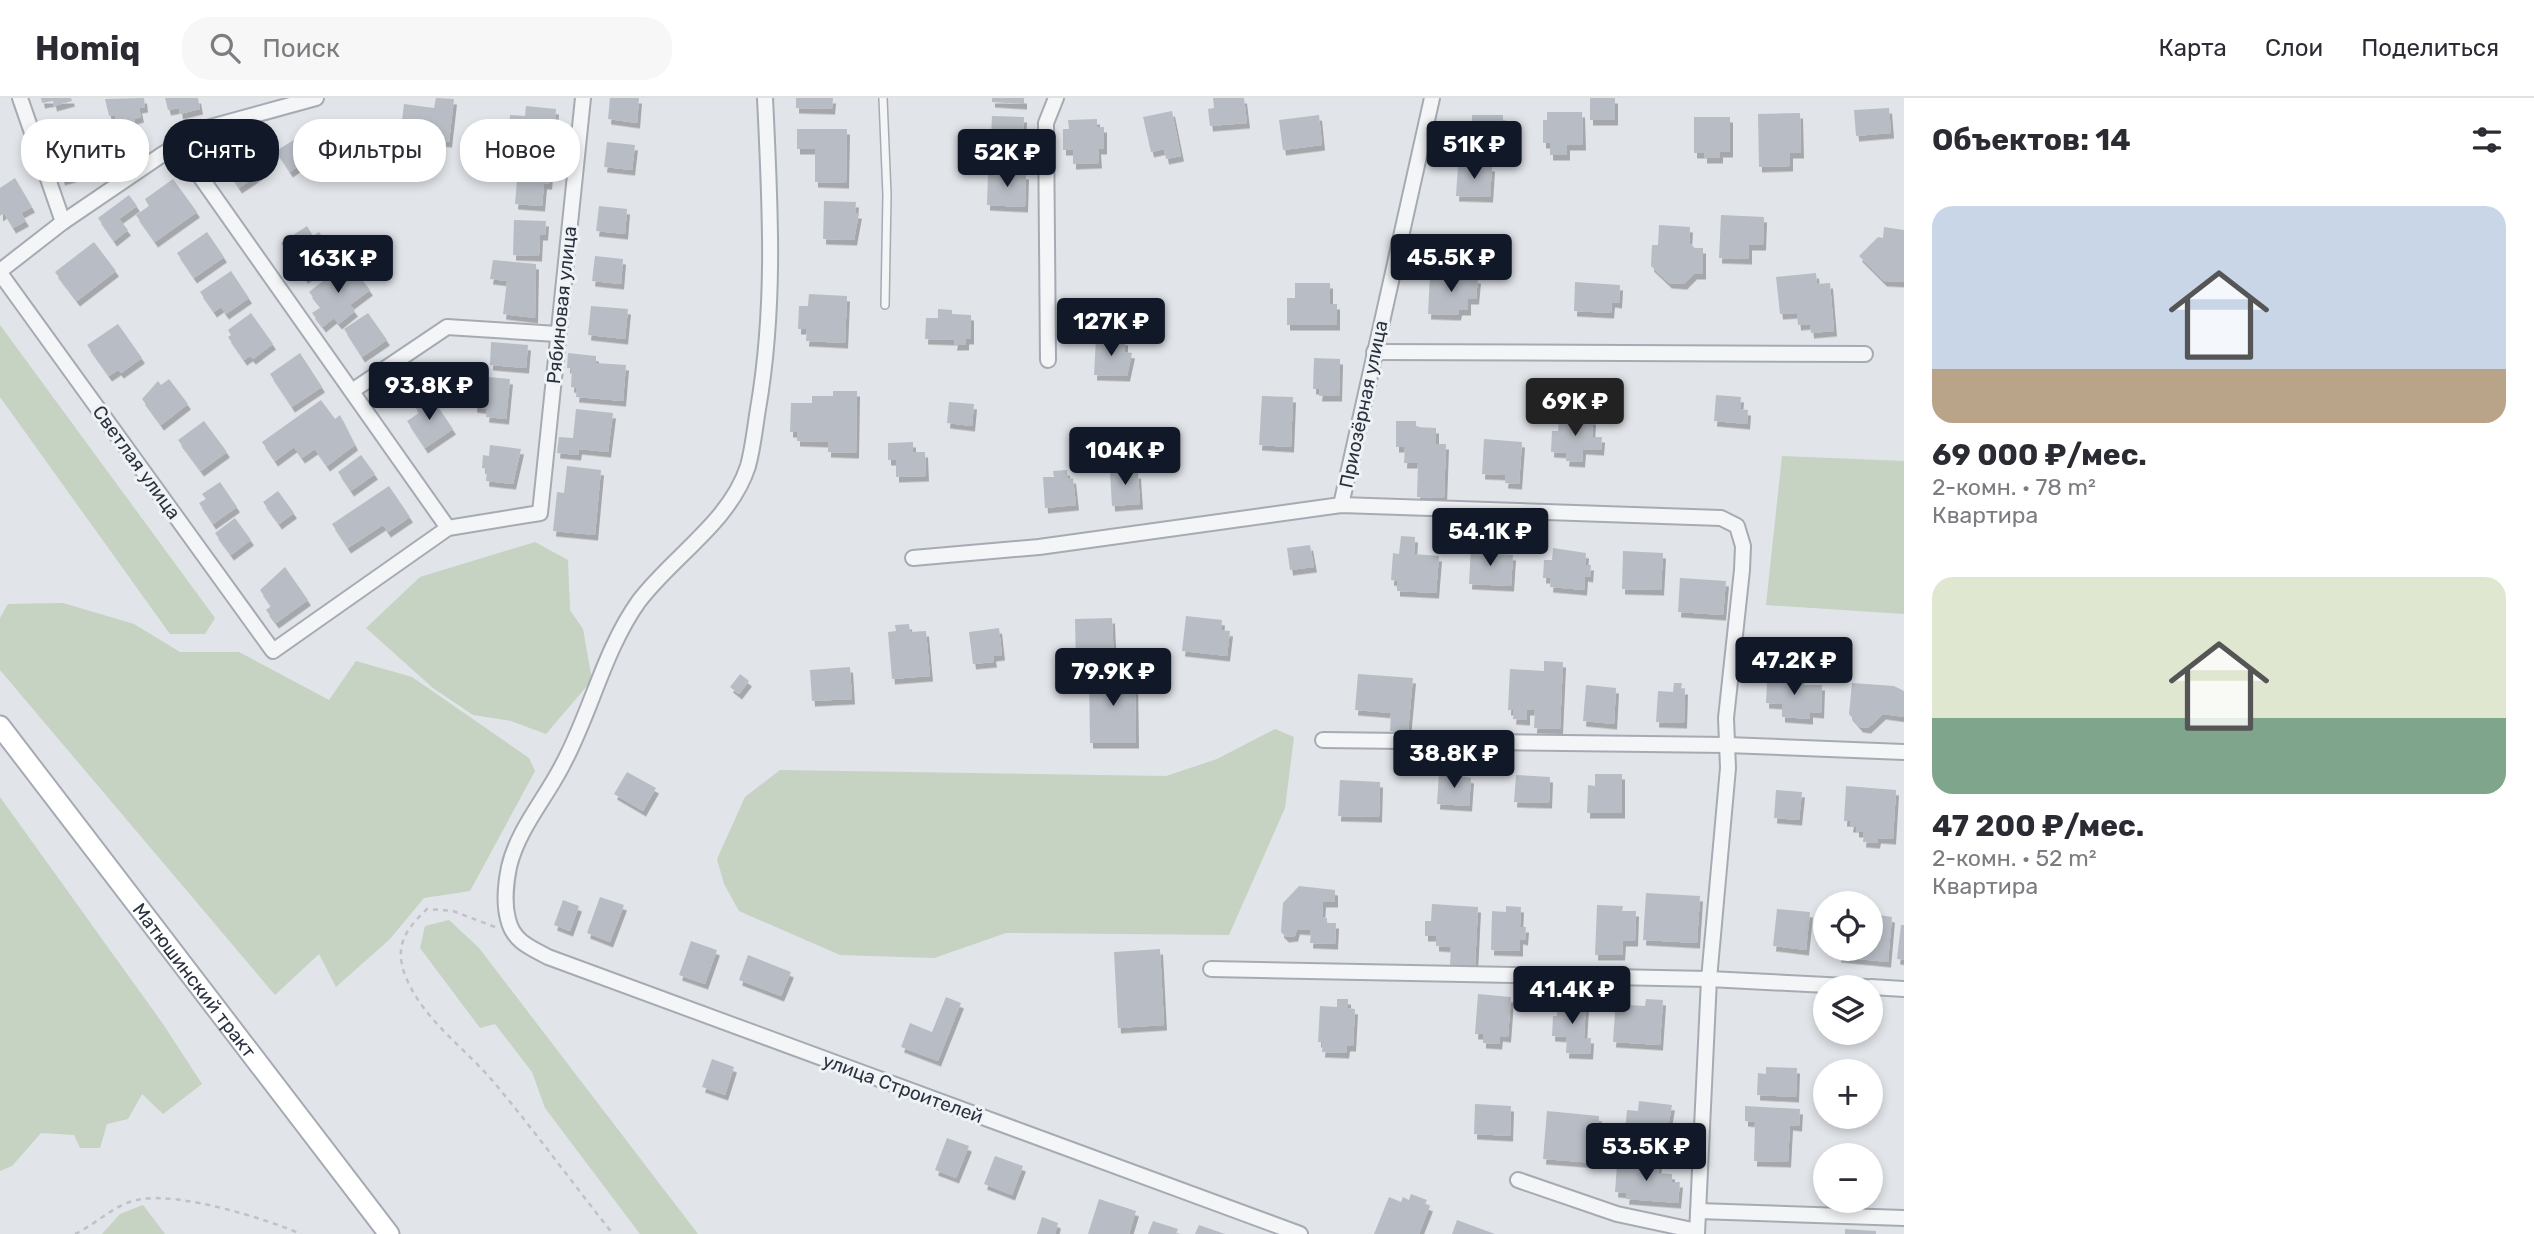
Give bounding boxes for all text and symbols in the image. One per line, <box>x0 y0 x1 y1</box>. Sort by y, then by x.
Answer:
search box <box>182 17 672 80</box>
text: Homiq <box>35 29 140 68</box>
icon: search <box>206 29 244 67</box>
text: Поиск <box>262 33 340 64</box>
text: Карта <box>2158 34 2227 62</box>
text: Слои <box>2265 34 2323 62</box>
text: Поделиться <box>2361 34 2499 62</box>
chip: Купить <box>21 119 149 182</box>
chip: Снять <box>163 119 279 182</box>
chip: Фильтры <box>293 119 446 182</box>
chip: Новое <box>460 119 580 182</box>
icon: filters <box>2468 121 2506 159</box>
pin: 51K ₽ <box>1425 122 1523 181</box>
text: Объектов: 14 <box>1932 122 2131 158</box>
pin: 52K ₽ <box>958 130 1056 189</box>
text: 51K ₽ <box>1443 130 1505 158</box>
text: 52K ₽ <box>974 138 1040 166</box>
street label: Рябиновая улица <box>542 225 581 385</box>
pin: 45.5K ₽ <box>1386 234 1516 294</box>
pin: 163K ₽ <box>281 236 395 295</box>
text: 45.5K ₽ <box>1407 243 1495 271</box>
text: 163K ₽ <box>299 244 377 272</box>
icon: home <box>2156 252 2282 378</box>
pin: 127K ₽ <box>1054 299 1168 358</box>
text: 127K ₽ <box>1073 307 1149 335</box>
street label: Приозёрная улица <box>1334 318 1392 490</box>
pin: 93.8K ₽ <box>364 362 494 422</box>
text: 93.8K ₽ <box>385 371 473 399</box>
pin: 69K ₽ <box>1526 378 1624 438</box>
text: 69K ₽ <box>1542 387 1608 415</box>
street label: Светлая улица <box>88 401 186 524</box>
pin: 104K ₽ <box>1068 428 1182 487</box>
text: 104K ₽ <box>1085 436 1165 464</box>
text: 69 000 ₽/мес. <box>1932 437 2147 473</box>
text: 2-комн. · 78 m² <box>1932 473 2096 501</box>
text: Квартира <box>1932 501 2038 529</box>
pin: 54.1K ₽ <box>1425 508 1555 568</box>
text: 54.1K ₽ <box>1448 517 1532 545</box>
icon: home <box>2156 623 2282 749</box>
pin: 47.2K ₽ <box>1729 638 1859 697</box>
text: 47.2K ₽ <box>1751 646 1837 674</box>
pin: 79.9K ₽ <box>1048 648 1178 708</box>
text: 79.9K ₽ <box>1071 657 1155 685</box>
pin: 38.8K ₽ <box>1389 730 1519 790</box>
text: 38.8K ₽ <box>1409 739 1499 767</box>
text: 47 200 ₽/мес. <box>1932 808 2144 844</box>
text: 2-комн. · 52 m² <box>1932 844 2097 872</box>
text: Квартира <box>1932 872 2038 900</box>
map controls <box>1813 891 1883 1213</box>
button: locate <box>1813 891 1883 961</box>
street label: Матюшинский тракт <box>128 899 261 1062</box>
pin: 41.4K ₽ <box>1507 967 1637 1026</box>
text: 41.4K ₽ <box>1529 975 1615 1003</box>
button: layers <box>1813 975 1883 1045</box>
street label: улица Строителей <box>819 1049 986 1128</box>
button: + <box>1813 1059 1883 1129</box>
pin: 53.5K ₽ <box>1581 1124 1711 1183</box>
text: 53.5K ₽ <box>1602 1132 1690 1160</box>
button: − <box>1813 1143 1883 1213</box>

